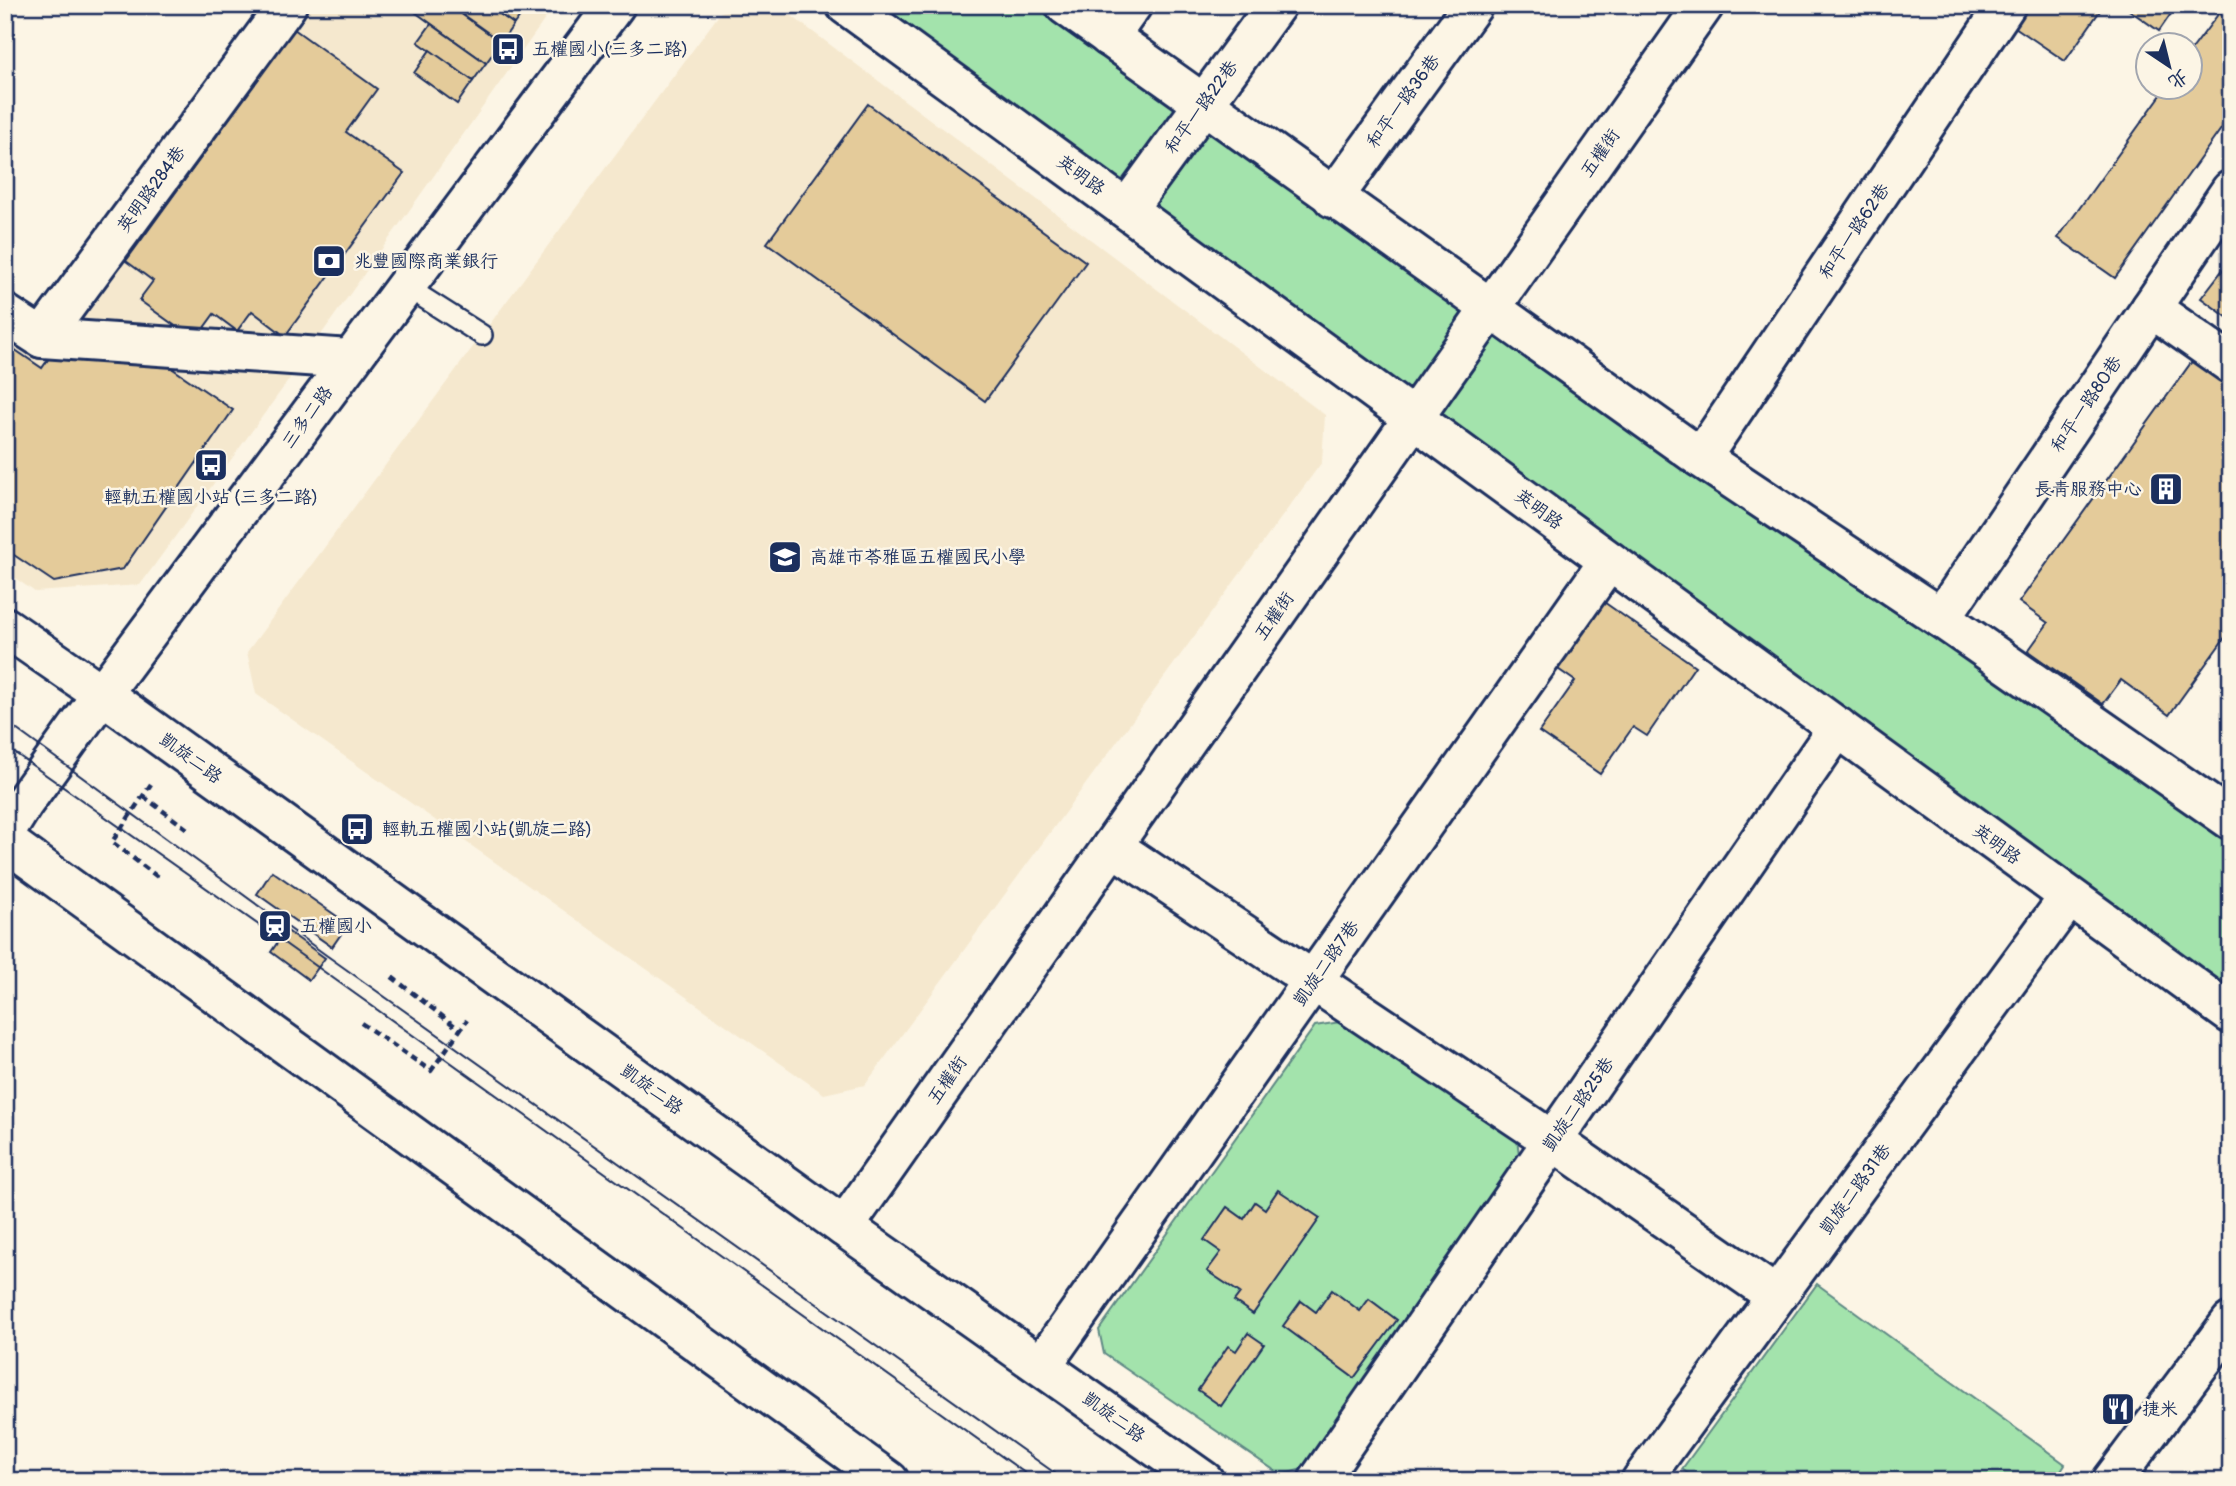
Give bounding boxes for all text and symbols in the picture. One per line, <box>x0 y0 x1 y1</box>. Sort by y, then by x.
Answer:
bus stop icon: 五權國小(三多二路) <box>489 30 527 68</box>
north arrow <box>2134 32 2204 102</box>
place label: 五權國小(三多二路) <box>532 38 688 61</box>
street label: 和平一路36巷 <box>1362 50 1445 153</box>
street label: 和平一路22巷 <box>1160 56 1243 159</box>
text: 北 <box>2164 64 2193 94</box>
street label: 五權街 <box>1576 125 1625 182</box>
street label: 英明路284巷 <box>112 141 191 237</box>
street label: 英明路 <box>1052 150 1109 201</box>
street label: 和平一路62巷 <box>1814 179 1895 284</box>
bank icon: 兆豐國際商業銀行 <box>310 242 348 280</box>
place label: 兆豐國際商業銀行 <box>354 250 498 273</box>
street label: 和平一路80巷 <box>2046 352 2127 457</box>
street label: 三多二路 <box>277 381 338 453</box>
bus stop icon: 輕軌五權國小站 (三多二路) <box>192 446 230 484</box>
building icon: 長青服務中心 <box>2147 470 2185 508</box>
place label: 長青服務中心 <box>2034 478 2142 501</box>
street label: 英明路 <box>1510 484 1567 535</box>
place label: 輕軌五權國小站 (三多二路) <box>104 486 318 509</box>
school or university icon: 高雄市苓雅區五權國民小學 <box>766 538 804 576</box>
place label: 高雄市苓雅區五權國民小學 <box>810 546 1026 569</box>
street label: 五權街 <box>1250 588 1299 645</box>
street label: 凱旋二路 <box>155 728 227 789</box>
bus stop icon: 輕軌五權國小站(凱旋二路) <box>338 810 376 848</box>
place label: 輕軌五權國小站(凱旋二路) <box>382 818 592 841</box>
street label: 英明路 <box>1968 819 2025 870</box>
station icon: 五權國小 <box>256 907 294 945</box>
place label: 五權國小 <box>300 915 372 938</box>
street label: 凱旋二路7巷 <box>1288 916 1364 1011</box>
street label: 五權街 <box>923 1052 972 1109</box>
street label: 凱旋二路25巷 <box>1537 1053 1619 1156</box>
street label: 凱旋二路 <box>616 1059 688 1120</box>
street label: 凱旋二路31巷 <box>1815 1139 1896 1239</box>
street label: 凱旋二路 <box>1078 1387 1150 1448</box>
restaurant icon: 捷米 <box>2099 1390 2137 1428</box>
place label: 捷米 <box>2142 1398 2178 1421</box>

